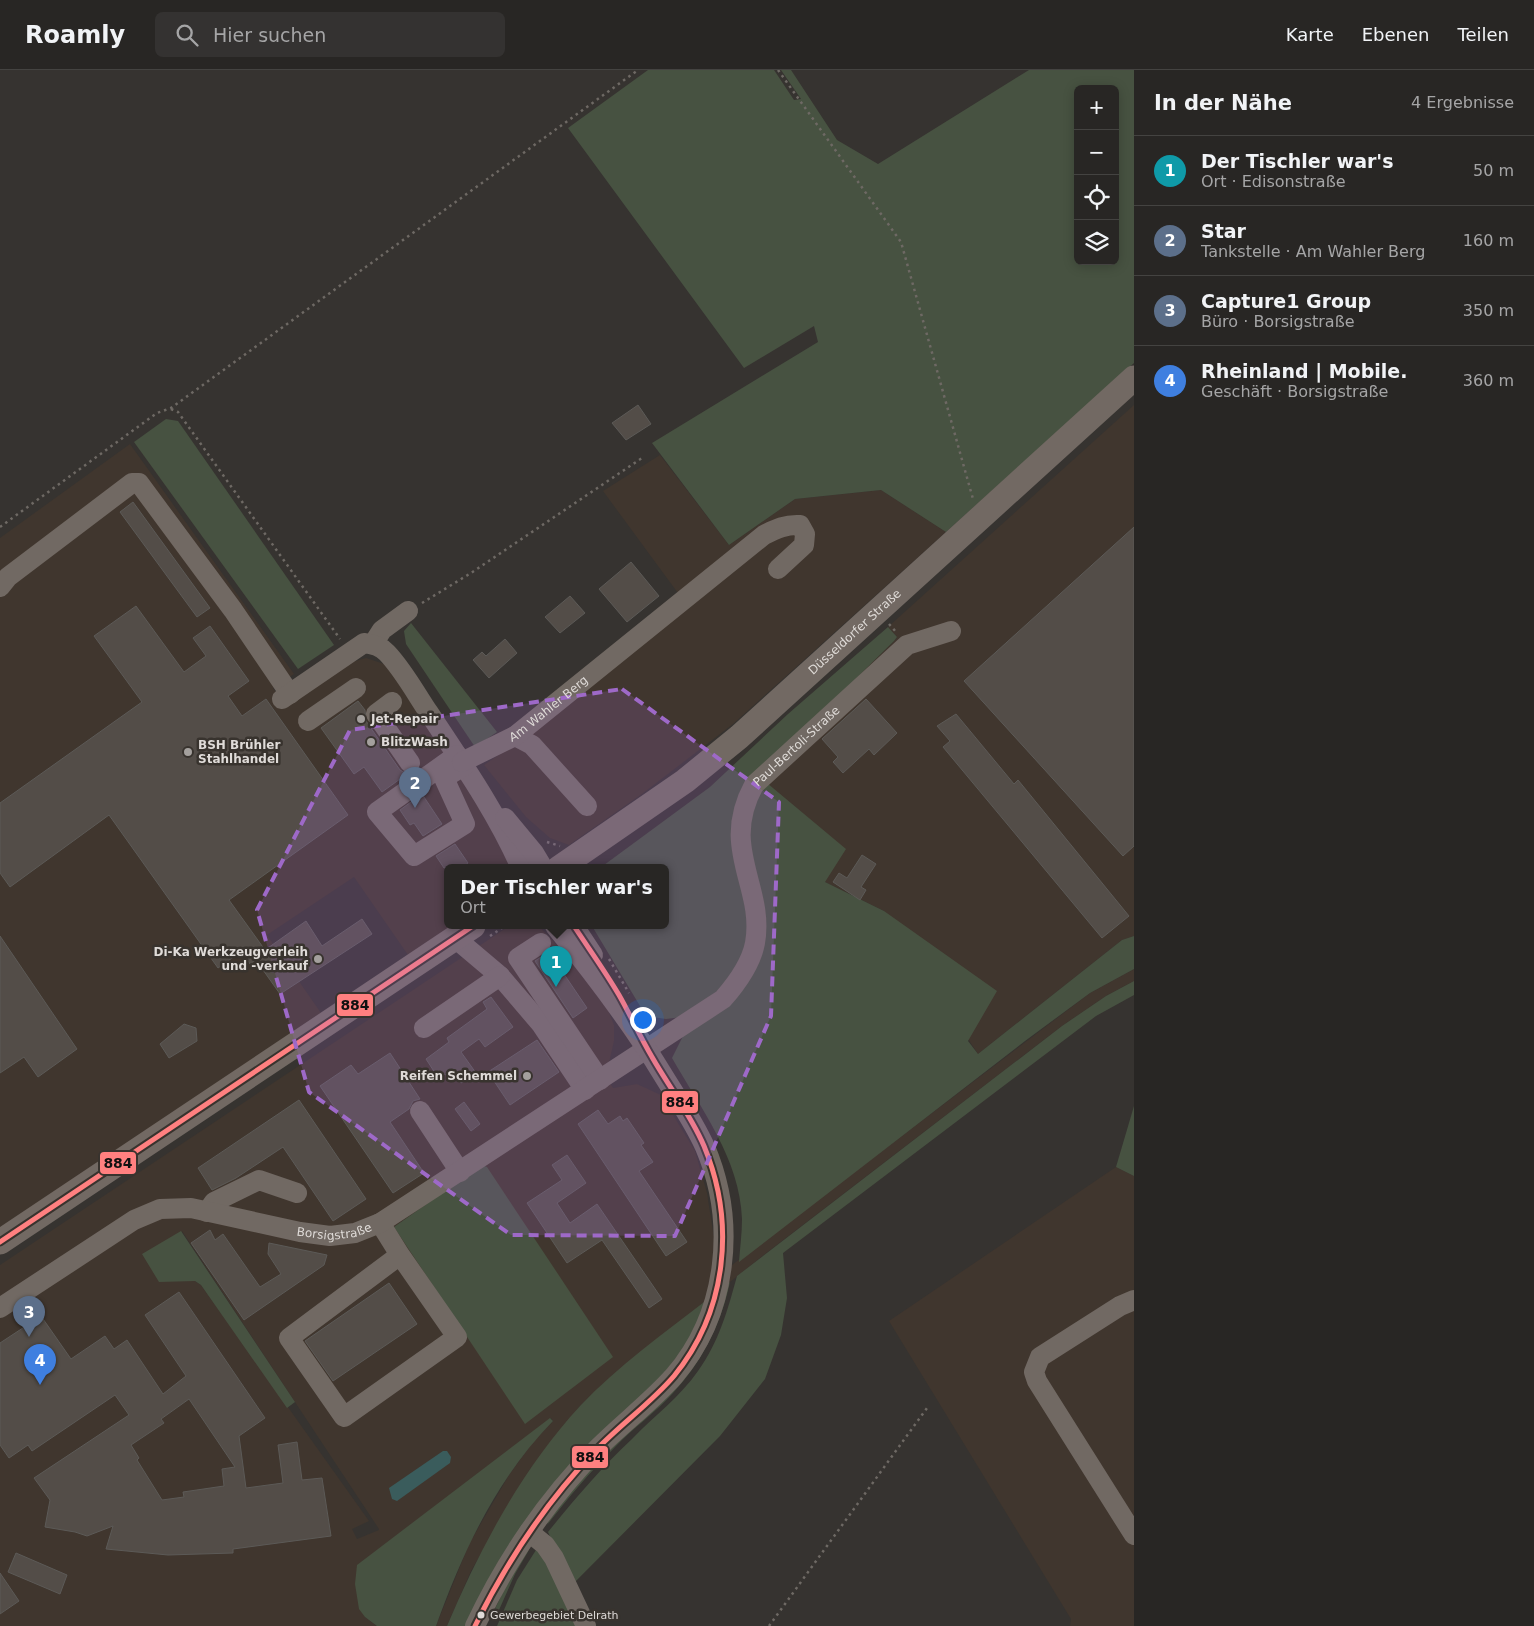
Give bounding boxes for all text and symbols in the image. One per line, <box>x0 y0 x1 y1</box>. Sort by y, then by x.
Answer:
search box <box>155 12 505 57</box>
text: Roamly <box>25 21 125 49</box>
icon: search <box>173 21 201 49</box>
text: Hier suchen <box>213 24 326 46</box>
text: Karte <box>1286 24 1334 45</box>
text: Ebenen <box>1362 24 1430 45</box>
text: Teilen <box>1458 24 1509 45</box>
map controls <box>1074 85 1119 265</box>
button: + <box>1074 85 1119 130</box>
text: In der Nähe <box>1154 91 1292 115</box>
text: 4 Ergebnisse <box>1411 93 1514 112</box>
button: − <box>1074 130 1119 175</box>
text: Der Tischler war's <box>1201 150 1393 172</box>
text: 1 <box>1164 161 1176 180</box>
text: 50 m <box>1473 161 1514 180</box>
text: Ort · Edisonstraße <box>1201 172 1346 191</box>
button: locate <box>1074 175 1119 220</box>
button: layers <box>1074 220 1119 265</box>
text: Star <box>1201 220 1246 242</box>
text: 2 <box>1164 231 1176 250</box>
text: 160 m <box>1463 231 1514 250</box>
text: Tankstelle · Am Wahler Berg <box>1201 242 1425 261</box>
text: Capture1 Group <box>1201 290 1371 312</box>
text: 3 <box>1164 301 1176 320</box>
text: 350 m <box>1463 301 1514 320</box>
text: Büro · Borsigstraße <box>1201 312 1355 331</box>
text: Rheinland | Mobile. <box>1201 360 1407 382</box>
text: 4 <box>1164 371 1176 390</box>
text: 360 m <box>1463 371 1514 390</box>
text: Geschäft · Borsigstraße <box>1201 382 1388 401</box>
street label: Düsseldorfer Straße <box>805 586 904 677</box>
street label: Am Wahler Berg <box>507 673 591 745</box>
street label: Paul-Bertoli-Straße <box>750 703 843 789</box>
place label: Jet-Repair <box>370 712 439 726</box>
marker: Jet-Repair <box>355 713 367 725</box>
place label: BlitzWash <box>381 735 448 749</box>
marker: BlitzWash <box>365 736 377 748</box>
place label: BSH Brühler Stahlhandel <box>198 738 280 766</box>
marker: BSH Brühler Stahlhandel <box>182 746 194 758</box>
pin: 2 <box>399 767 431 808</box>
popup <box>444 864 669 929</box>
text: Der Tischler war's <box>460 876 653 898</box>
text: Ort <box>460 898 486 917</box>
place label: Di-Ka Werkzeugverleih und -verkauf <box>153 945 309 973</box>
pin: 1 <box>540 946 572 987</box>
marker: Di-Ka Werkzeugverleih und -verkauf <box>312 953 324 965</box>
line badge: 884 <box>336 993 374 1017</box>
text: 884 <box>340 997 370 1013</box>
your location <box>630 1007 656 1033</box>
place label: Reifen Schemmel <box>400 1069 517 1083</box>
marker: Reifen Schemmel <box>521 1070 533 1082</box>
line badge: 884 <box>661 1090 699 1114</box>
text: 884 <box>665 1094 695 1110</box>
line badge: 884 <box>99 1151 137 1175</box>
text: 884 <box>103 1155 133 1171</box>
street label: Borsigstraße <box>296 1220 374 1243</box>
pin: 3 <box>13 1296 45 1337</box>
pin: 4 <box>24 1344 56 1385</box>
line badge: 884 <box>571 1445 609 1469</box>
text: 884 <box>575 1449 605 1465</box>
place label: Gewerbegebiet Delrath <box>490 1609 619 1622</box>
marker: Gewerbegebiet Delrath <box>476 1610 486 1620</box>

